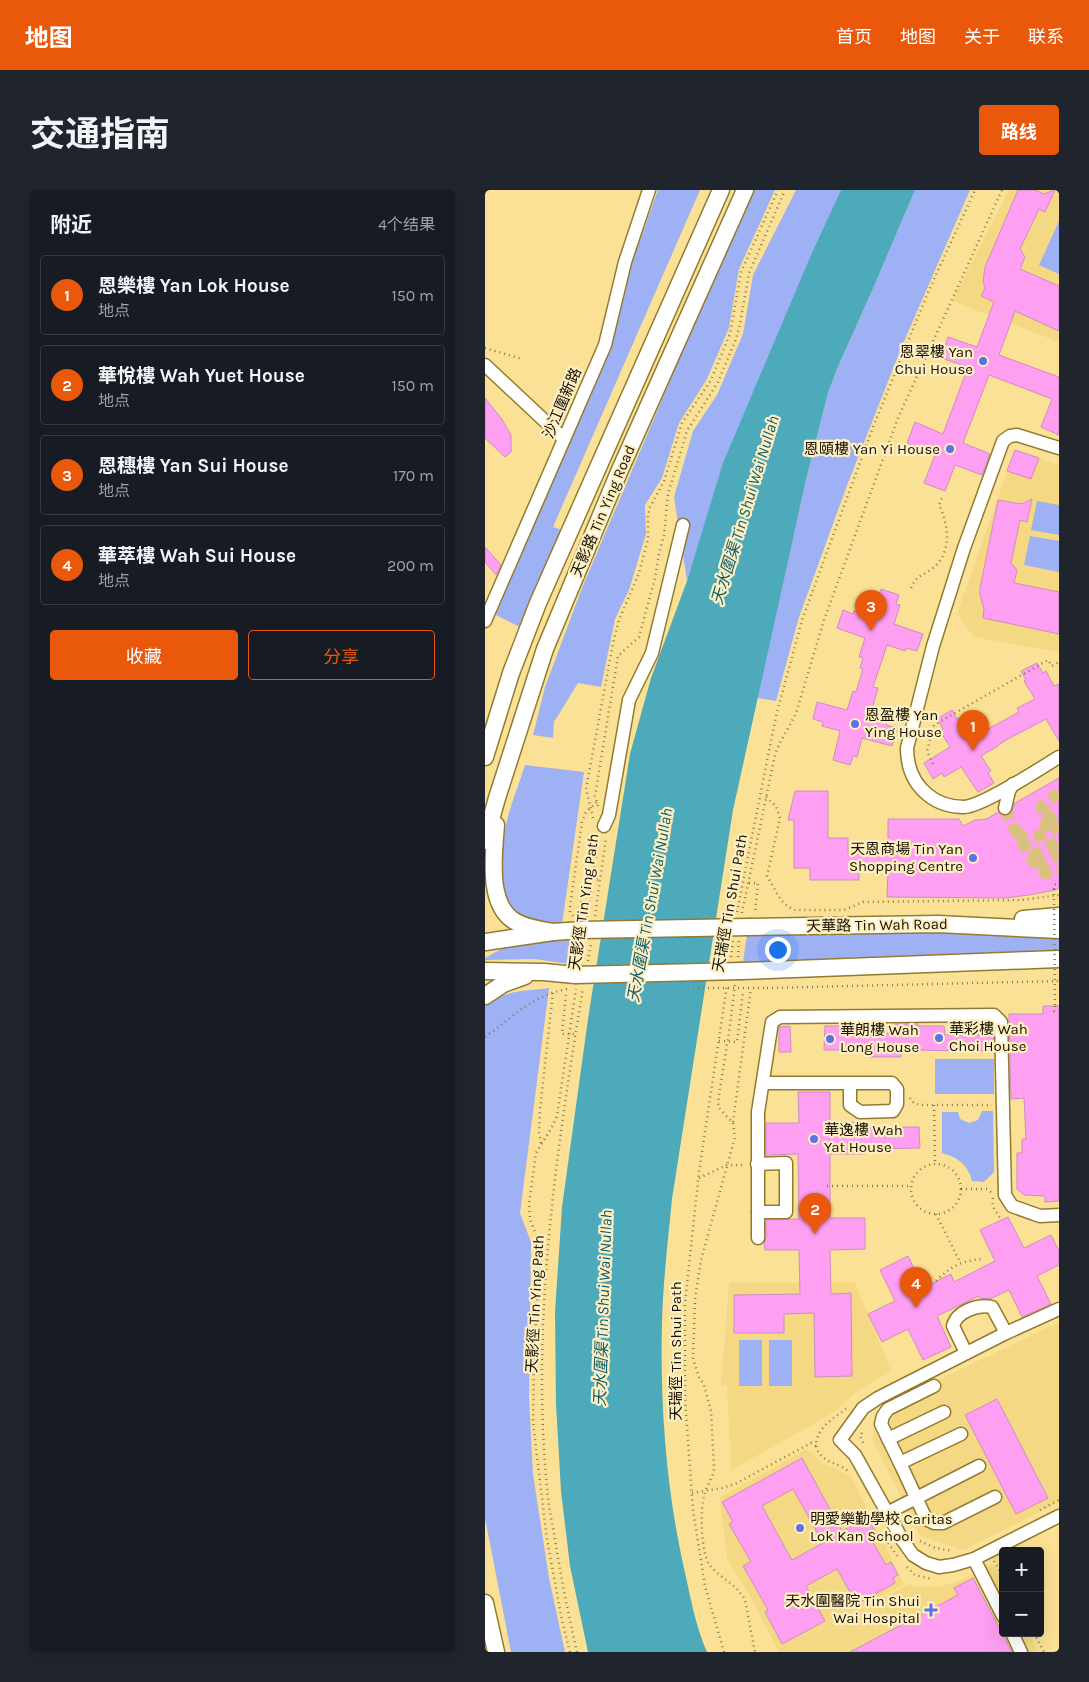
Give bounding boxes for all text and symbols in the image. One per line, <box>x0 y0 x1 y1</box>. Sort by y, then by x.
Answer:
text: 地图 <box>25 24 73 52</box>
text: 首页 <box>836 26 872 48</box>
text: 地图 <box>900 26 936 48</box>
text: 关于 <box>964 26 1000 48</box>
text: 联系 <box>1028 26 1064 48</box>
button: 路线 <box>979 105 1059 155</box>
text: 交通指南 <box>30 114 170 155</box>
text: 附近 <box>50 213 92 237</box>
text: 4个结果 <box>378 215 435 234</box>
text: 恩樂樓 Yan Lok House <box>98 275 290 297</box>
text: 1 <box>64 286 70 305</box>
text: 150 m <box>391 286 434 305</box>
text: 地点 <box>98 301 130 320</box>
place label: 恩翠樓 Yan Chui House <box>895 343 973 378</box>
marker: 恩翠樓 Yan Chui House <box>977 355 989 367</box>
text: 華悅樓 Wah Yuet House <box>98 365 305 387</box>
street label: 沙江圍新路 <box>539 365 585 441</box>
text: 2 <box>62 376 72 395</box>
text: 150 m <box>391 376 434 395</box>
text: 地点 <box>98 391 130 410</box>
water label: 天水圍渠 Tin Shui Wai Nullah <box>707 413 783 607</box>
place label: 恩頤樓 Yan Yi House <box>804 440 940 458</box>
street label: 天影路 Tin Ying Road <box>567 442 639 580</box>
marker: 恩頤樓 Yan Yi House <box>944 443 956 455</box>
text: 恩穗樓 Yan Sui House <box>98 455 289 477</box>
text: 3 <box>62 466 72 485</box>
text: 170 m <box>393 466 434 485</box>
text: 地点 <box>98 481 130 500</box>
text: 華萃樓 Wah Sui House <box>98 545 296 567</box>
text: 4 <box>62 556 72 575</box>
text: 200 m <box>387 556 434 575</box>
text: 地点 <box>98 571 130 590</box>
pin: 3 <box>855 590 887 631</box>
button: 收藏 <box>50 630 238 680</box>
button: 分享 <box>248 630 435 680</box>
place label: 恩盈樓 Yan Ying House <box>865 706 942 741</box>
pin: 1 <box>957 710 989 751</box>
marker: 恩盈樓 Yan Ying House <box>849 718 861 730</box>
water label: 天水圍渠 Tin Shui Wai Nullah <box>624 807 676 1003</box>
street label: 天影徑 Tin Ying Path <box>565 832 603 972</box>
street label: 天瑞徑 Tin Shui Path <box>709 833 751 973</box>
place label: 天恩商場 Tin Yan Shopping Centre <box>849 840 963 875</box>
marker: 天恩商場 Tin Yan Shopping Centre <box>967 852 979 864</box>
street label: 天華路 Tin Wah Road <box>806 915 948 935</box>
your location <box>765 937 791 963</box>
place label: 華彩樓 Wah Choi House <box>949 1020 1028 1055</box>
place label: 華朗樓 Wah Long House <box>840 1021 919 1056</box>
marker: 華彩樓 Wah Choi House <box>933 1032 945 1044</box>
marker: 華朗樓 Wah Long House <box>824 1033 836 1045</box>
place label: 華逸樓 Wah Yat House <box>824 1121 903 1156</box>
marker: 華逸樓 Wah Yat House <box>808 1133 820 1145</box>
pin: 2 <box>799 1193 831 1234</box>
water label: 天水圍渠 Tin Shui Wai Nullah <box>590 1209 616 1407</box>
street label: 天影徑 Tin Ying Path <box>522 1235 548 1373</box>
pin: 4 <box>900 1267 932 1308</box>
street label: 天瑞徑 Tin Shui Path <box>667 1281 685 1421</box>
place label: 明愛樂勤學校 Caritas Lok Kan School <box>810 1510 953 1545</box>
marker: 明愛樂勤學校 Caritas Lok Kan School <box>794 1522 806 1534</box>
map controls <box>999 1547 1044 1637</box>
button: + <box>999 1547 1044 1592</box>
place label: 天水圍醫院 Tin Shui Wai Hospital <box>785 1592 920 1627</box>
button: − <box>999 1592 1044 1637</box>
marker: 天水圍醫院 Tin Shui Wai Hospital <box>924 1603 938 1617</box>

